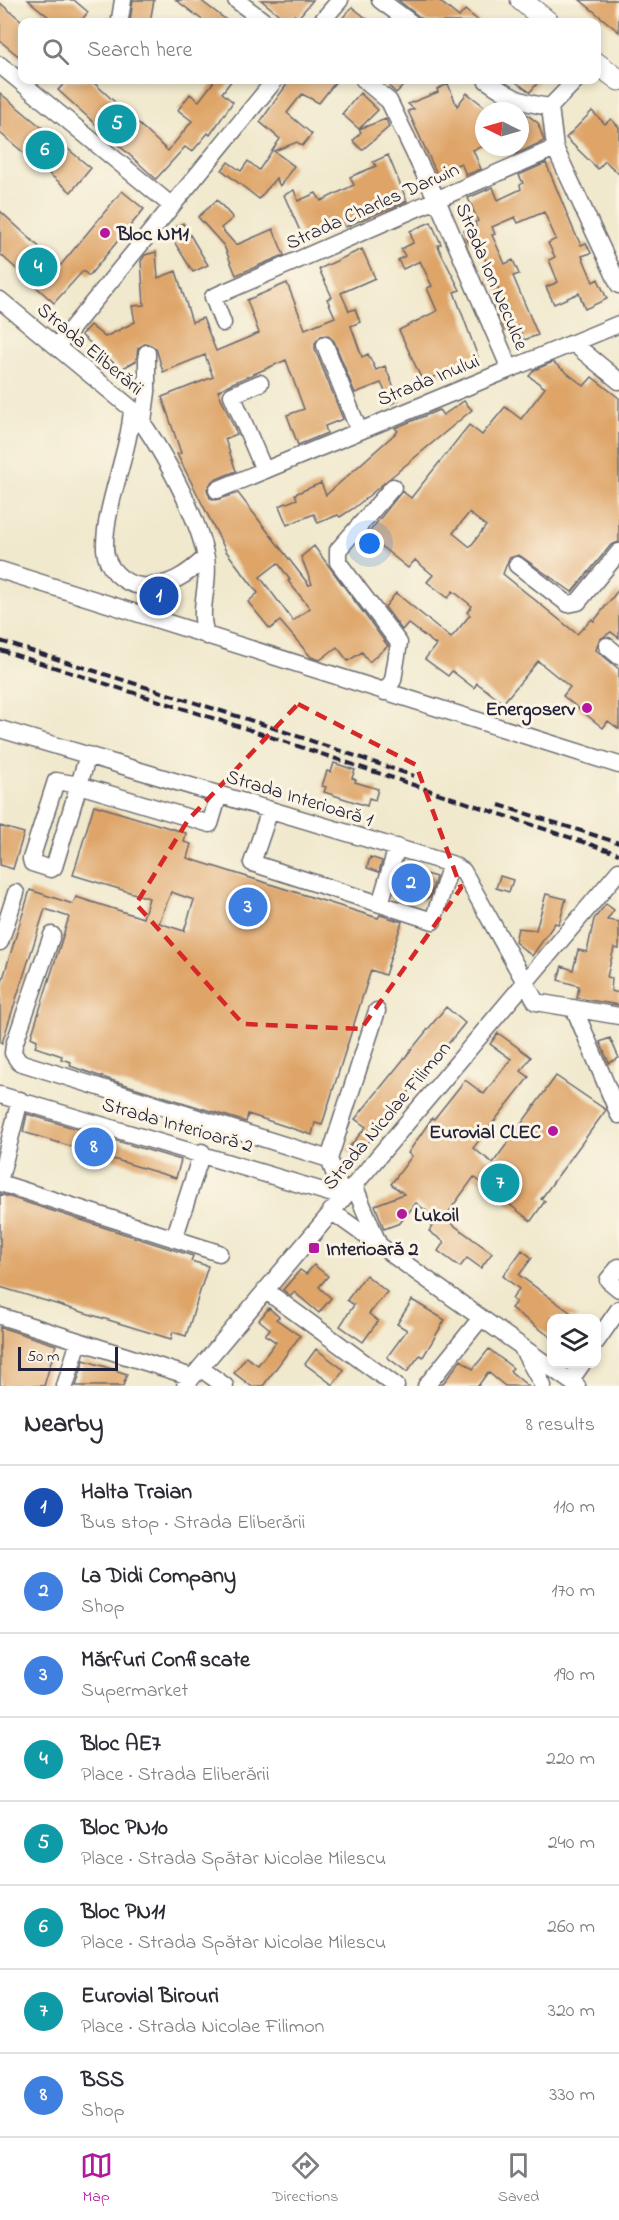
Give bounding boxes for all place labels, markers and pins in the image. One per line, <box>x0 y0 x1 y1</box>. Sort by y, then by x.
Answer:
pin: 5 <box>98 102 136 146</box>
pin: 6 <box>26 128 64 172</box>
place label: Bloc NM1 <box>116 221 190 250</box>
marker: Bloc NM1 <box>98 226 112 240</box>
pin: 4 <box>18 244 57 290</box>
pin: 1 <box>140 574 178 618</box>
place label: Energoserv <box>485 696 576 726</box>
marker: Energoserv <box>580 701 594 715</box>
pin: 2 <box>392 860 430 906</box>
pin: 3 <box>228 884 268 930</box>
place label: Eurovial CLEC <box>429 1119 541 1148</box>
pin: 8 <box>74 1124 113 1170</box>
marker: Eurovial CLEC <box>546 1124 560 1138</box>
pin: 7 <box>480 1160 520 1206</box>
place label: Lukoil <box>414 1202 459 1231</box>
marker: Lukoil <box>395 1207 409 1221</box>
place label: Interioară 2 <box>326 1236 419 1265</box>
marker: Interioară 2 <box>307 1241 321 1255</box>

